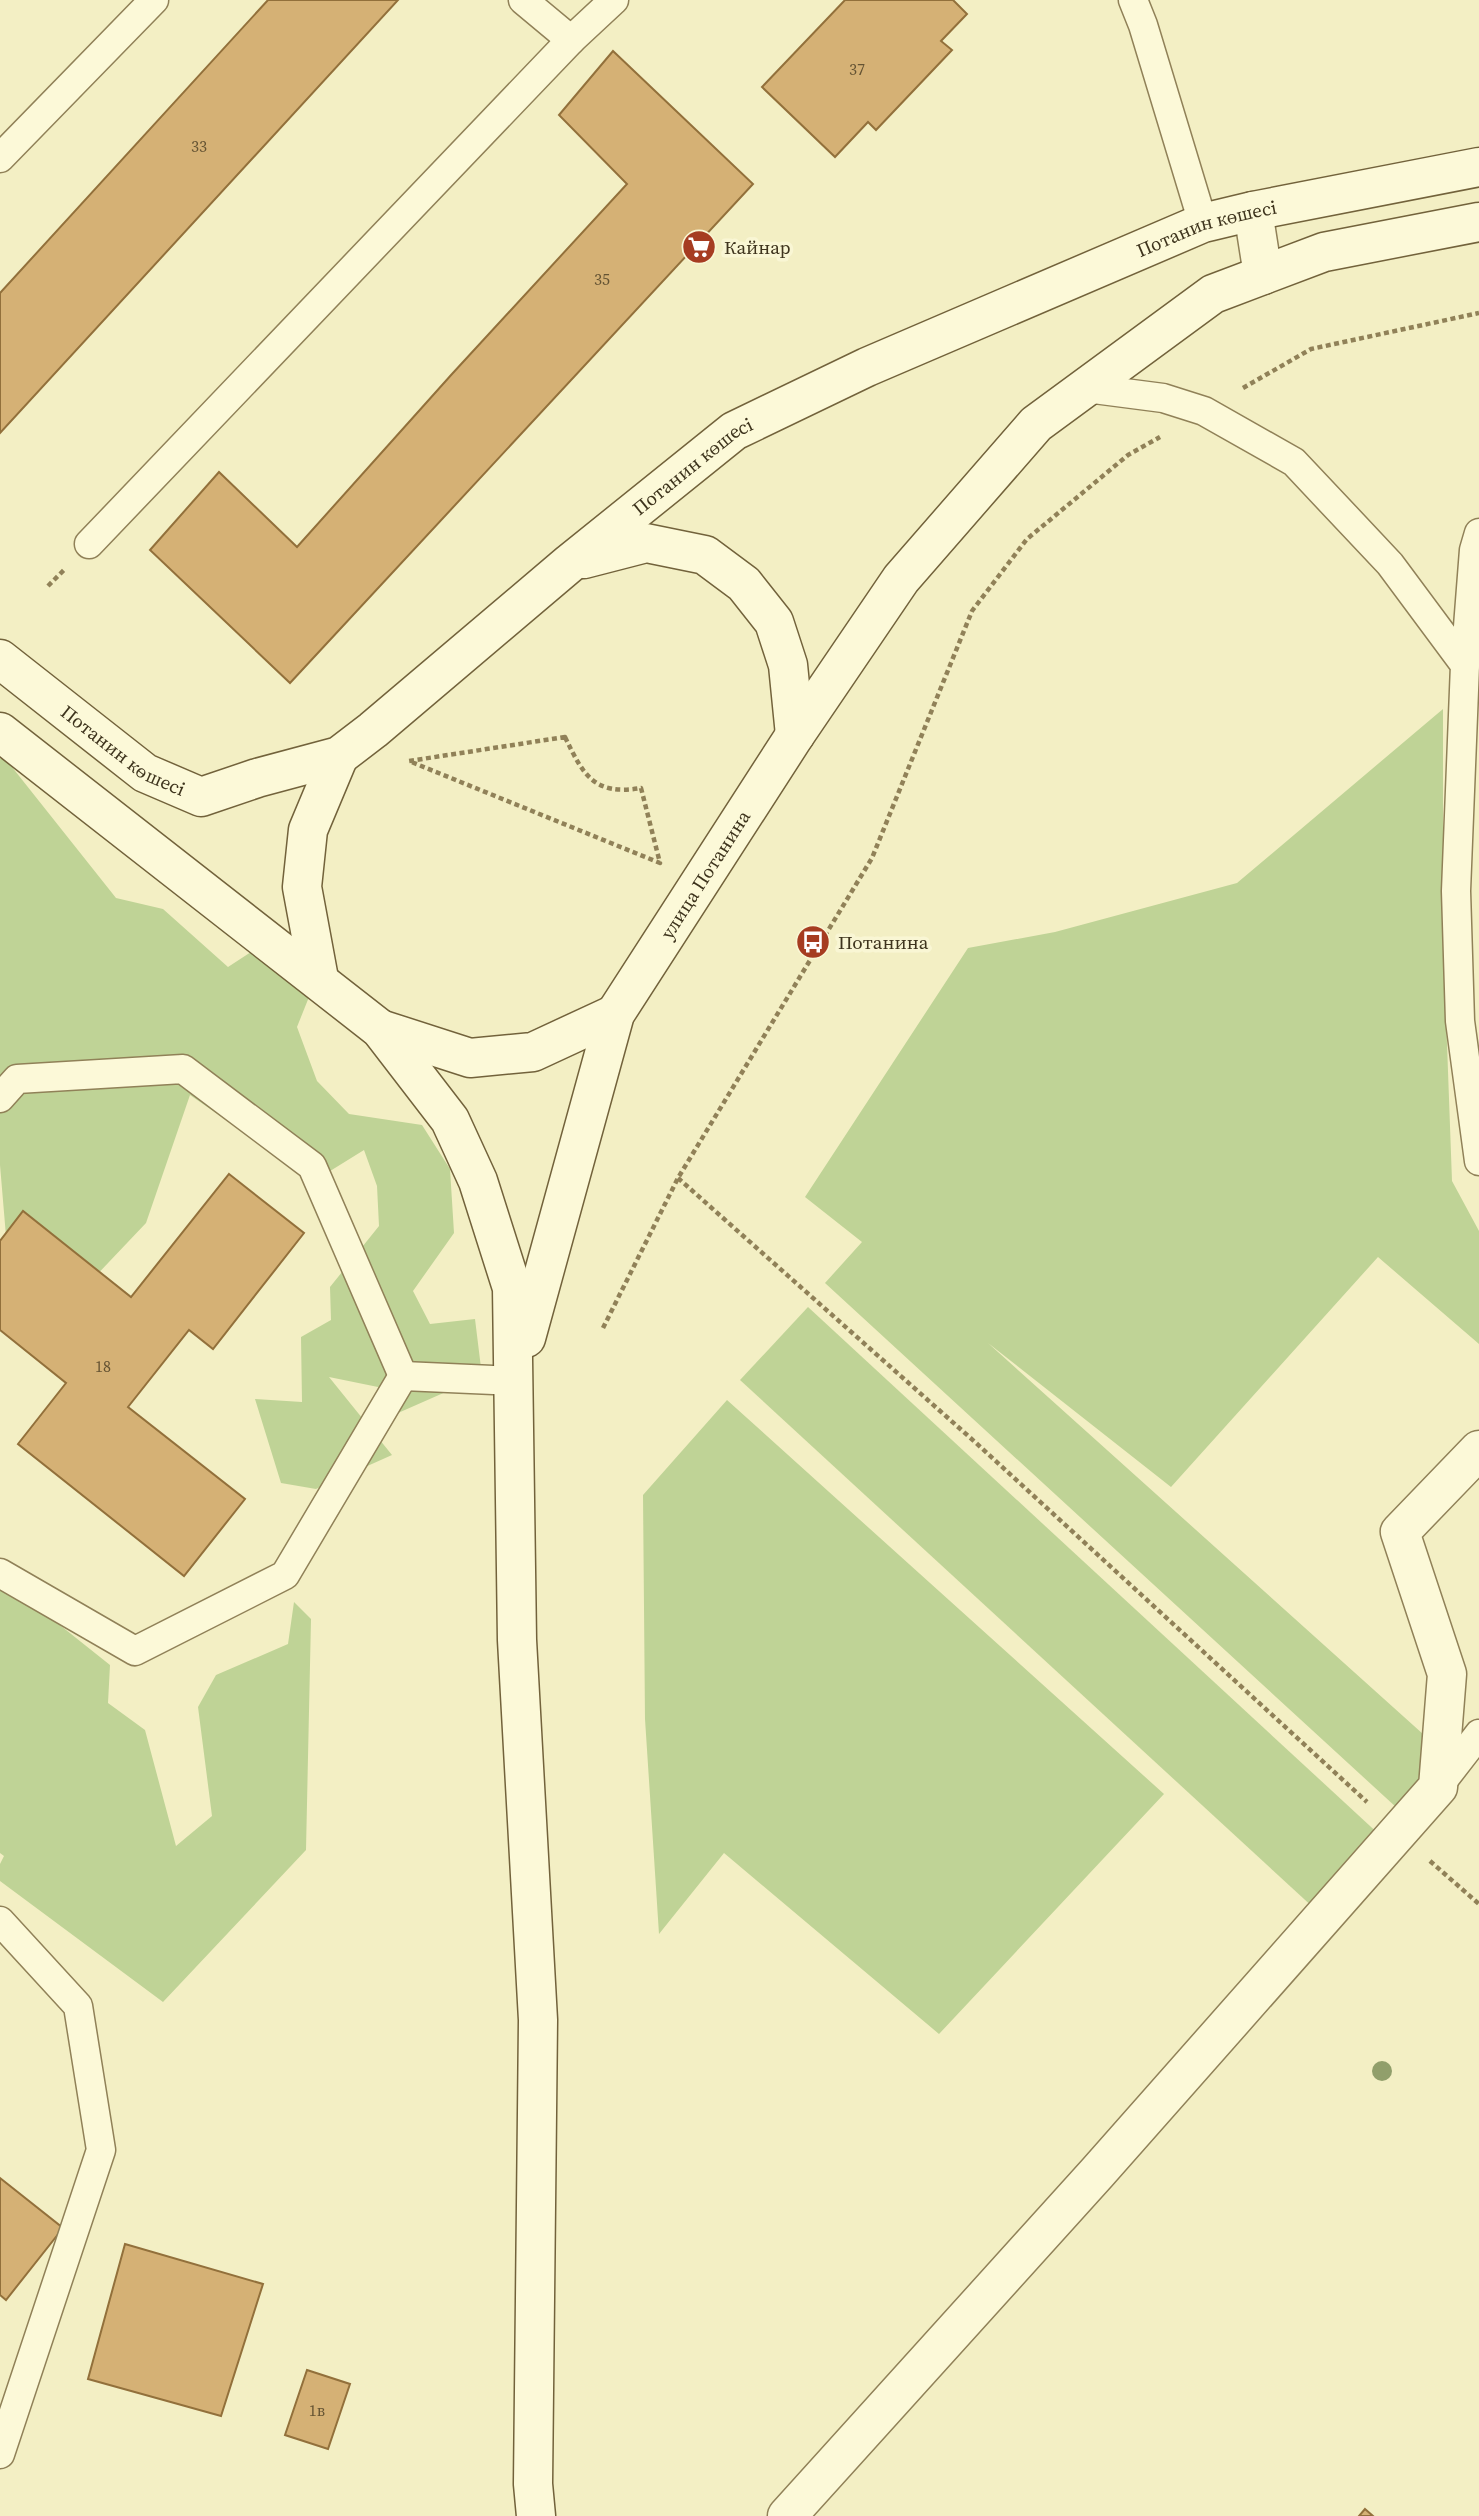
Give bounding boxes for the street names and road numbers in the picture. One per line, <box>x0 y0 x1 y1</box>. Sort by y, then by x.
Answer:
street label: Потанин көшесі <box>1132 194 1279 263</box>
street label: Потанин көшесі <box>627 411 757 521</box>
street label: Потанин көшесі <box>55 699 190 802</box>
street label: улица Потанина <box>654 805 756 944</box>

